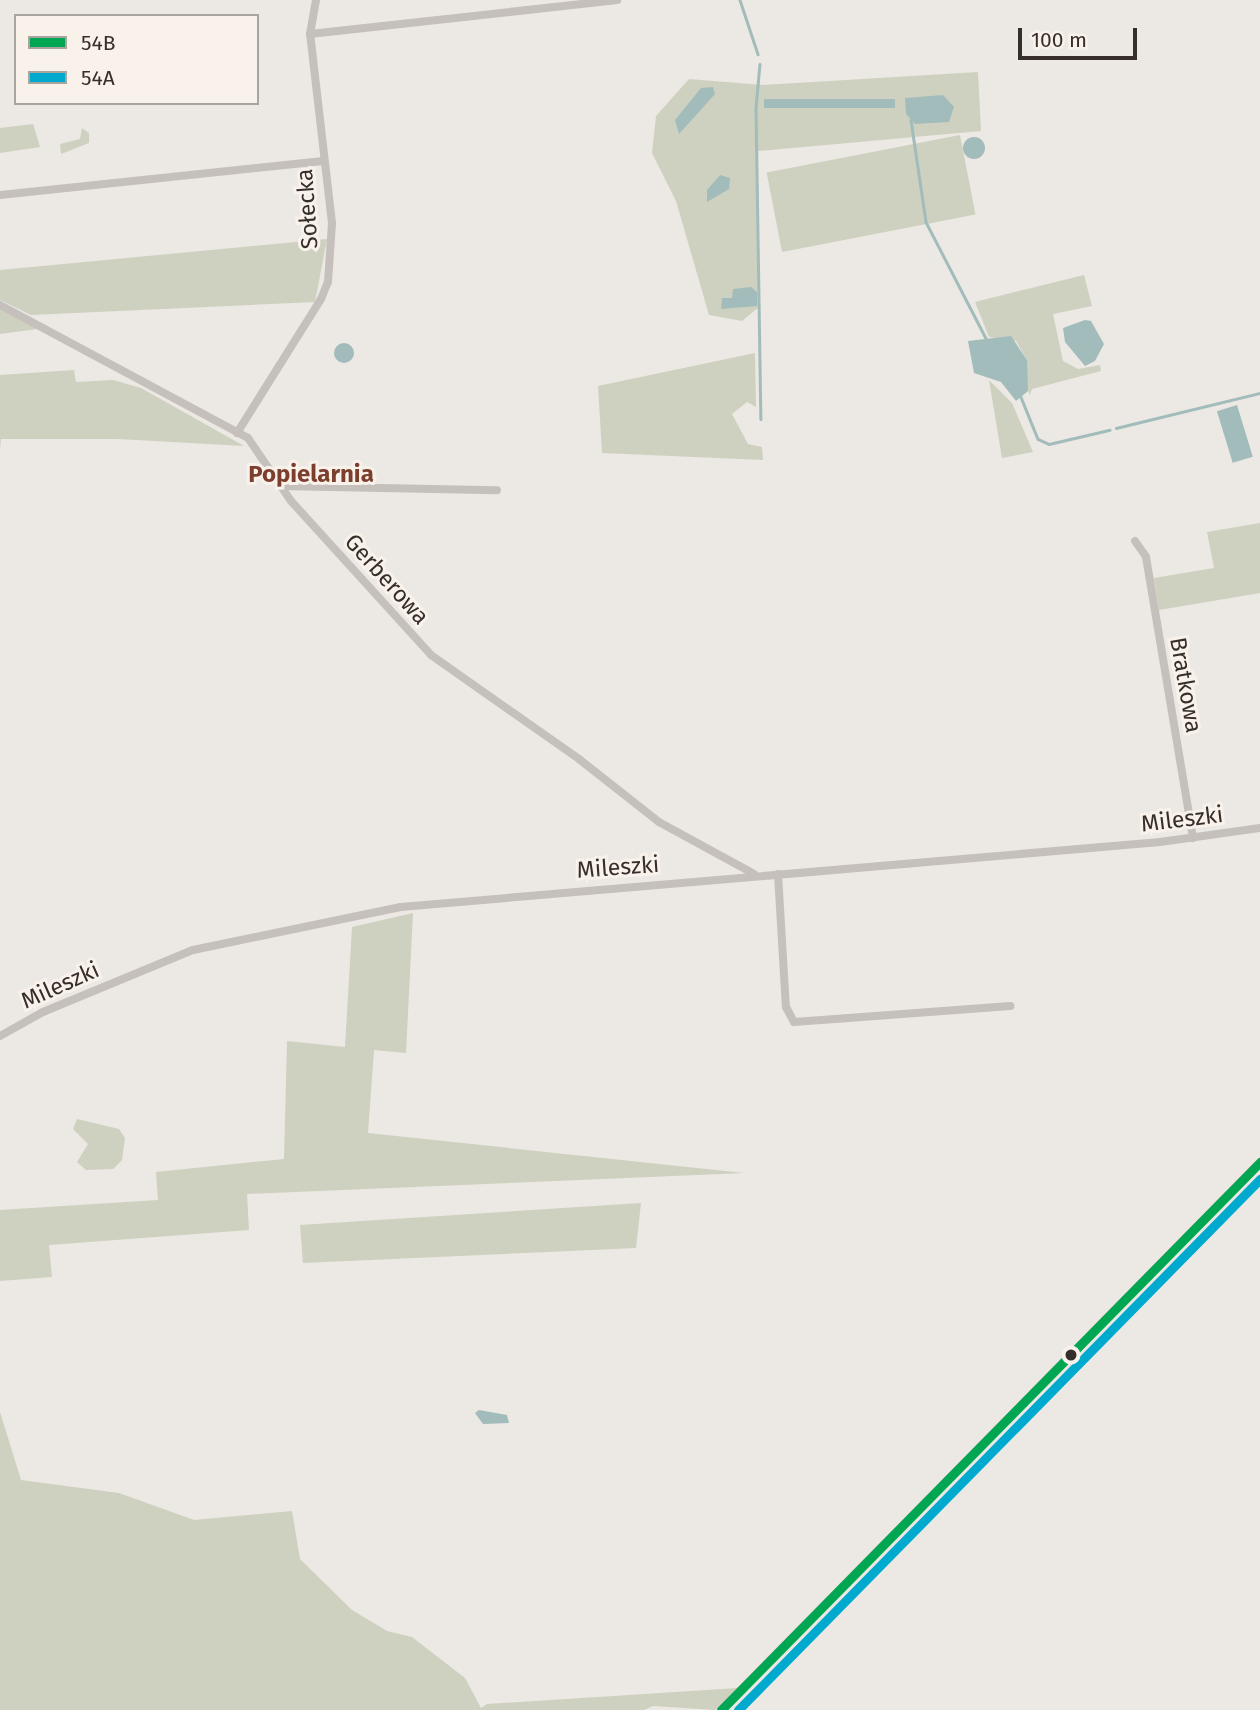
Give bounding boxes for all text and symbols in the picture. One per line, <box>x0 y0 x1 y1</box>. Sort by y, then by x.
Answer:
legend <box>14 14 259 105</box>
scale bar <box>1022 14 1141 58</box>
text: 100 m <box>1031 27 1087 53</box>
text: 54B <box>81 30 115 56</box>
text: 54A <box>81 65 115 91</box>
street label: Sołecka <box>290 168 324 250</box>
district label: Popielarnia <box>248 461 374 489</box>
street label: Gerberowa <box>339 528 435 630</box>
street label: Bratkowa <box>1164 635 1208 735</box>
street label: Mileszki <box>1139 800 1225 838</box>
street label: Mileszki <box>576 850 660 884</box>
street label: Mileszki <box>17 956 103 1014</box>
unlabelled marker <box>1064 1348 1078 1362</box>

